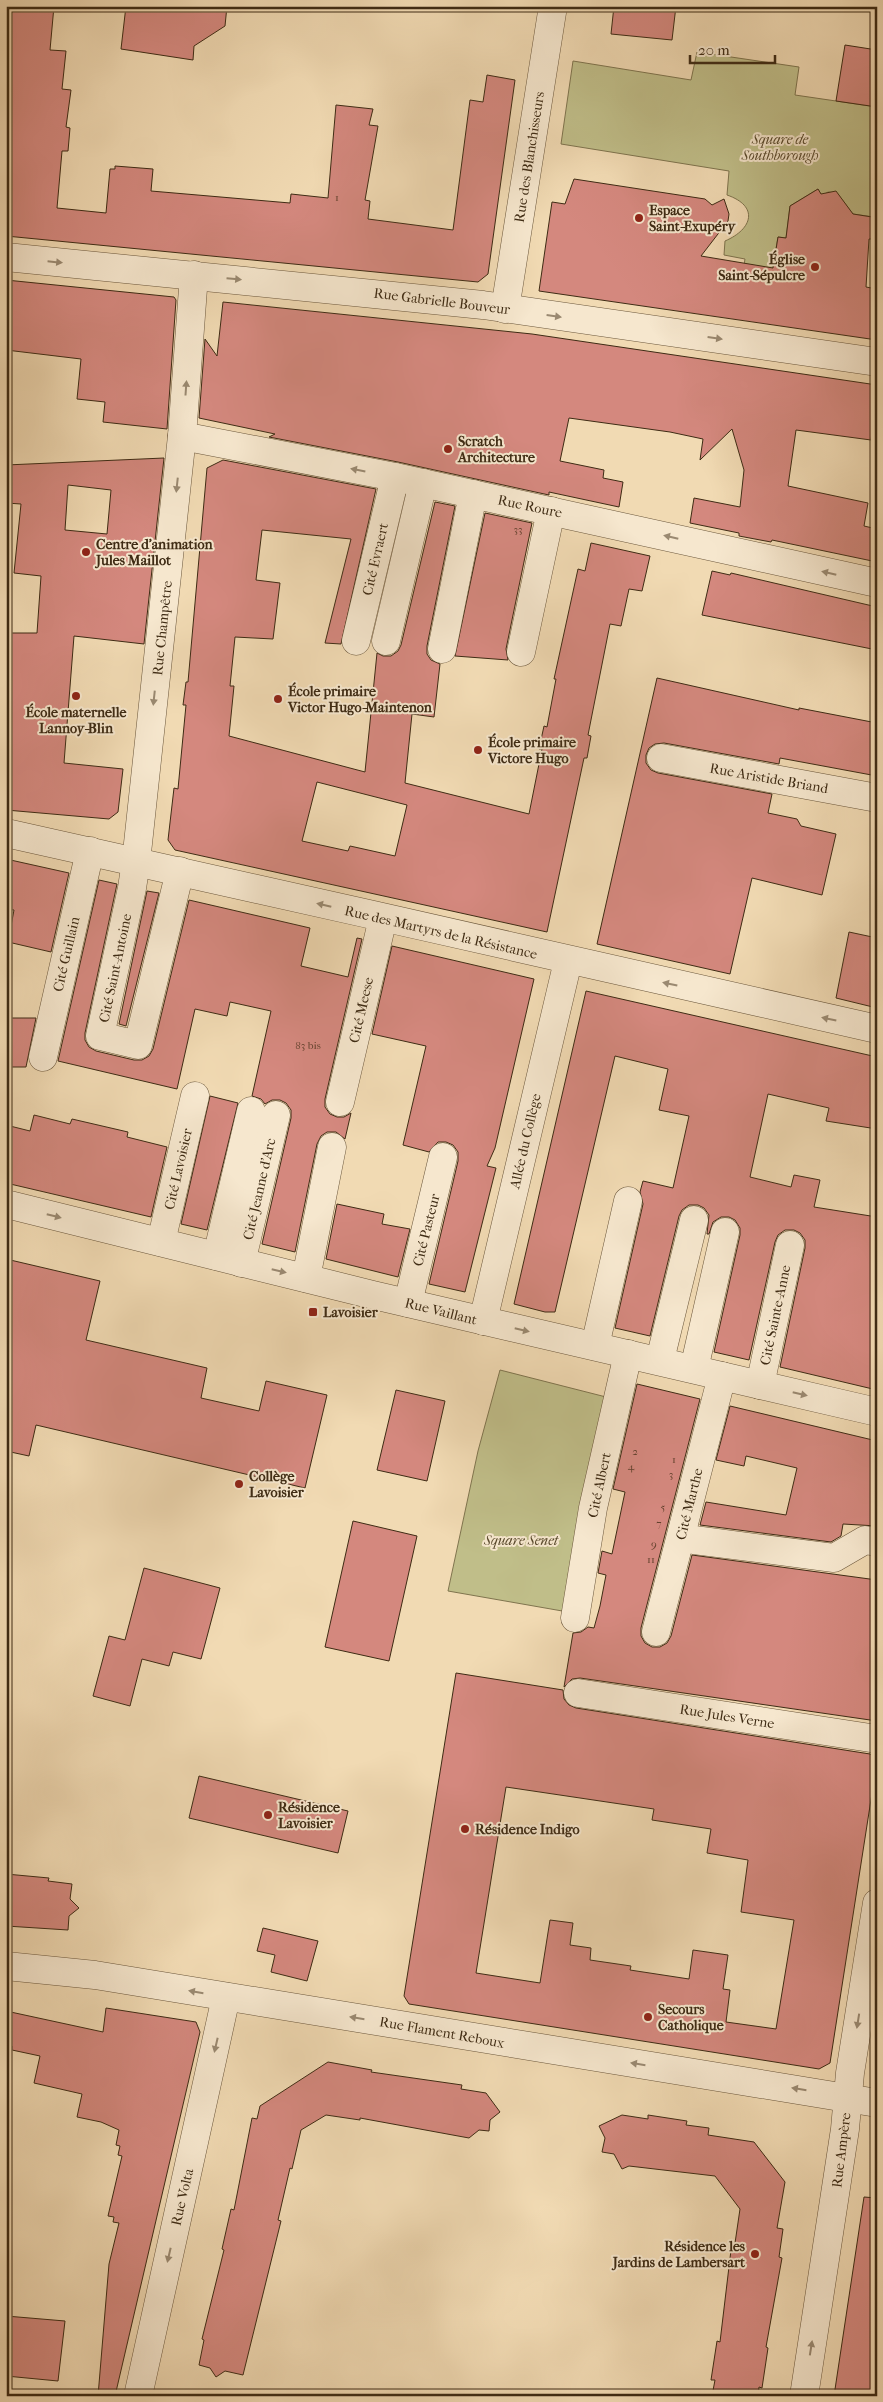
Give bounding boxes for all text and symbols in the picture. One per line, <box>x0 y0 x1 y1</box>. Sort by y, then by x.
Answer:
scale bar <box>690 32 776 64</box>
text: 20 m <box>698 41 730 59</box>
street label: Rue des Blanchisseurs <box>511 90 548 224</box>
park label: Square de Southborough <box>741 131 818 164</box>
house number: 1 <box>335 191 339 204</box>
place label: Espace Saint-Exupéry <box>649 202 737 235</box>
marker: Espace Saint-Exupéry <box>633 212 645 224</box>
place label: Église Saint-Sépulcre <box>718 250 805 284</box>
one-way arrow <box>47 258 63 266</box>
marker: Église Saint-Sépulcre <box>809 261 821 273</box>
one-way arrow <box>226 275 242 283</box>
street label: Rue Gabrielle Bouveur <box>373 285 511 318</box>
one-way arrow <box>546 312 562 320</box>
one-way arrow <box>707 334 723 342</box>
one-way arrow <box>182 379 190 395</box>
place label: Scratch Architecture <box>457 433 535 466</box>
marker: Scratch Architecture <box>442 443 454 455</box>
one-way arrow <box>349 465 365 473</box>
one-way arrow <box>173 477 181 493</box>
street label: Rue Roure <box>496 491 564 522</box>
street label: Cité Evraert <box>359 521 392 597</box>
house number: 33 <box>513 523 523 536</box>
one-way arrow <box>663 533 678 541</box>
place label: Centre d'animation Jules Maillot <box>94 536 214 569</box>
marker: Centre d'animation Jules Maillot <box>80 546 92 558</box>
one-way arrow <box>822 569 837 577</box>
street label: Rue Champêtre <box>149 580 176 676</box>
place label: École primaire Victor Hugo-Maintenon <box>287 682 433 716</box>
marker: École maternelle Lannoy-Blin <box>70 690 82 702</box>
one-way arrow <box>150 691 158 707</box>
marker: École primaire Victor Hugo-Maintenon <box>272 693 284 705</box>
place label: École maternelle Lannoy-Blin <box>26 703 127 737</box>
place label: École primaire Victore Hugo <box>487 733 576 767</box>
marker: École primaire Victore Hugo <box>472 744 484 756</box>
street label: Rue Aristide Briand <box>708 760 830 797</box>
one-way arrow <box>317 901 332 909</box>
street label: Rue des Martyrs de la Résistance <box>343 902 539 963</box>
street label: Cité Saint-Antoine <box>96 912 135 1024</box>
street label: Cité Guillain <box>50 915 83 993</box>
street label: Cité Meese <box>346 976 377 1045</box>
one-way arrow <box>663 980 678 988</box>
one-way arrow <box>822 1015 837 1023</box>
house number: 83 bis <box>295 1039 321 1052</box>
street label: Allée du Collège <box>506 1092 545 1191</box>
street label: Cité Lavoisier <box>161 1127 196 1211</box>
street label: Cité Jeanne d'Arc <box>240 1137 279 1242</box>
street label: Cité Pasteur <box>409 1192 444 1268</box>
one-way arrow <box>46 1212 61 1220</box>
street label: Cité Sainte-Anne <box>757 1263 794 1367</box>
one-way arrow <box>272 1267 287 1275</box>
street label: Rue Vaillant <box>403 1294 479 1329</box>
place label: Lavoisier <box>323 1304 379 1321</box>
marker: Lavoisier <box>307 1306 319 1318</box>
one-way arrow <box>515 1326 530 1334</box>
one-way arrow <box>792 1390 808 1398</box>
house number: 2 <box>632 1445 638 1458</box>
street label: Cité Albert <box>584 1451 615 1519</box>
house number: 1 <box>672 1453 676 1466</box>
house number: 4 <box>628 1460 635 1473</box>
street label: Cité Marthe <box>672 1466 707 1542</box>
place label: Collège Lavoisier <box>249 1468 305 1501</box>
house number: 3 <box>669 1468 673 1481</box>
marker: Collège Lavoisier <box>233 1478 245 1490</box>
house number: 5 <box>661 1501 666 1514</box>
house number: 7 <box>656 1517 662 1530</box>
park label: Square Senet <box>483 1532 559 1549</box>
house number: 9 <box>651 1538 657 1551</box>
house number: 11 <box>647 1553 655 1566</box>
street label: Rue Jules Verne <box>678 1701 776 1732</box>
place label: Résidence Lavoisier <box>278 1799 340 1832</box>
marker: Résidence Lavoisier <box>262 1809 274 1821</box>
place label: Résidence Indigo <box>475 1821 580 1838</box>
marker: Résidence Indigo <box>459 1823 471 1835</box>
one-way arrow <box>188 1988 204 1996</box>
place label: Secours Catholique <box>658 2001 724 2034</box>
marker: Secours Catholique <box>642 2011 654 2023</box>
one-way arrow <box>349 2013 365 2021</box>
street label: Rue Flament Reboux <box>378 2013 506 2052</box>
one-way arrow <box>854 2013 862 2029</box>
one-way arrow <box>212 2038 220 2054</box>
one-way arrow <box>630 2059 646 2067</box>
one-way arrow <box>790 2085 806 2093</box>
street label: Rue Ampère <box>828 2111 855 2189</box>
street label: Rue Volta <box>168 2166 197 2227</box>
place label: Résidence les Jardins de Lambersart <box>611 2238 746 2271</box>
one-way arrow <box>165 2247 173 2262</box>
marker: Résidence les Jardins de Lambersart <box>749 2248 761 2260</box>
one-way arrow <box>808 2339 816 2355</box>

